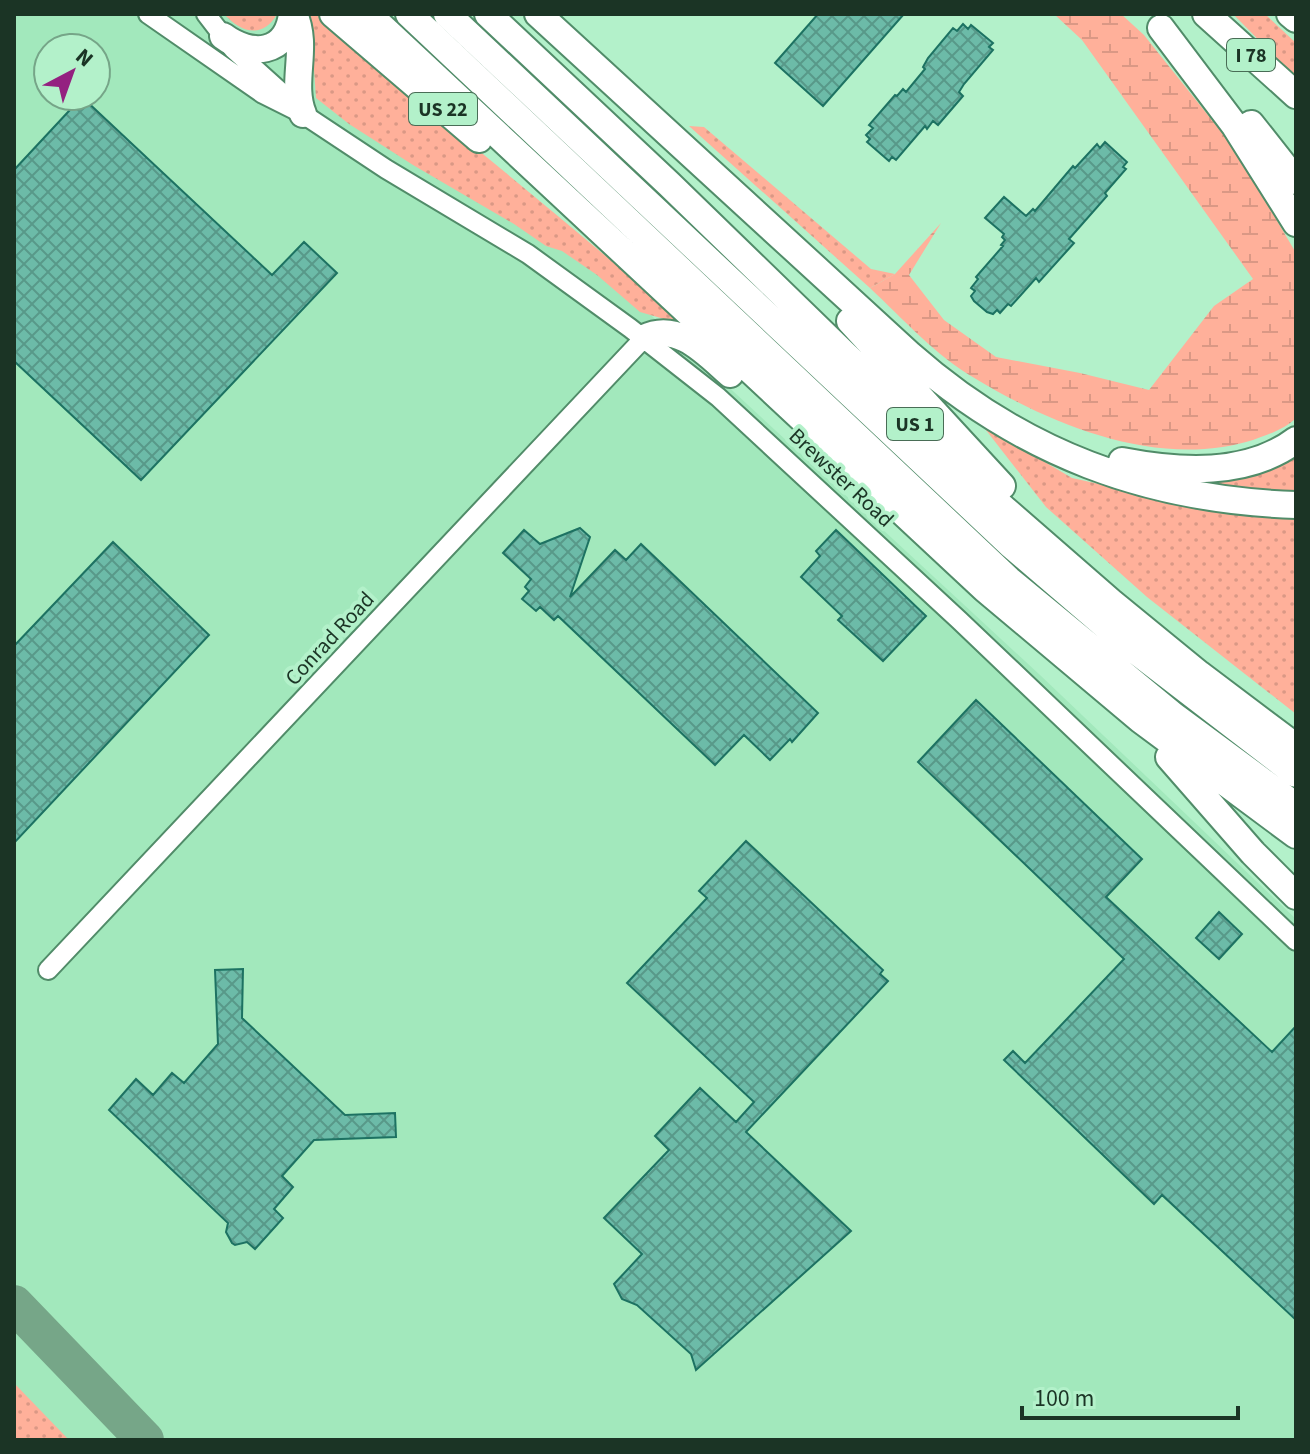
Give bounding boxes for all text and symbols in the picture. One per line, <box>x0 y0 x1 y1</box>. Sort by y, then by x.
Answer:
north arrow <box>32 32 112 112</box>
road number: I 78 <box>1227 39 1275 71</box>
text: N <box>68 41 100 75</box>
road number: US 22 <box>409 93 477 125</box>
road number: US 1 <box>887 408 943 440</box>
street label: Brewster Road <box>782 421 901 535</box>
street label: Conrad Road <box>278 584 382 693</box>
scale bar <box>1022 1370 1238 1420</box>
text: 100 m <box>1034 1381 1094 1416</box>

